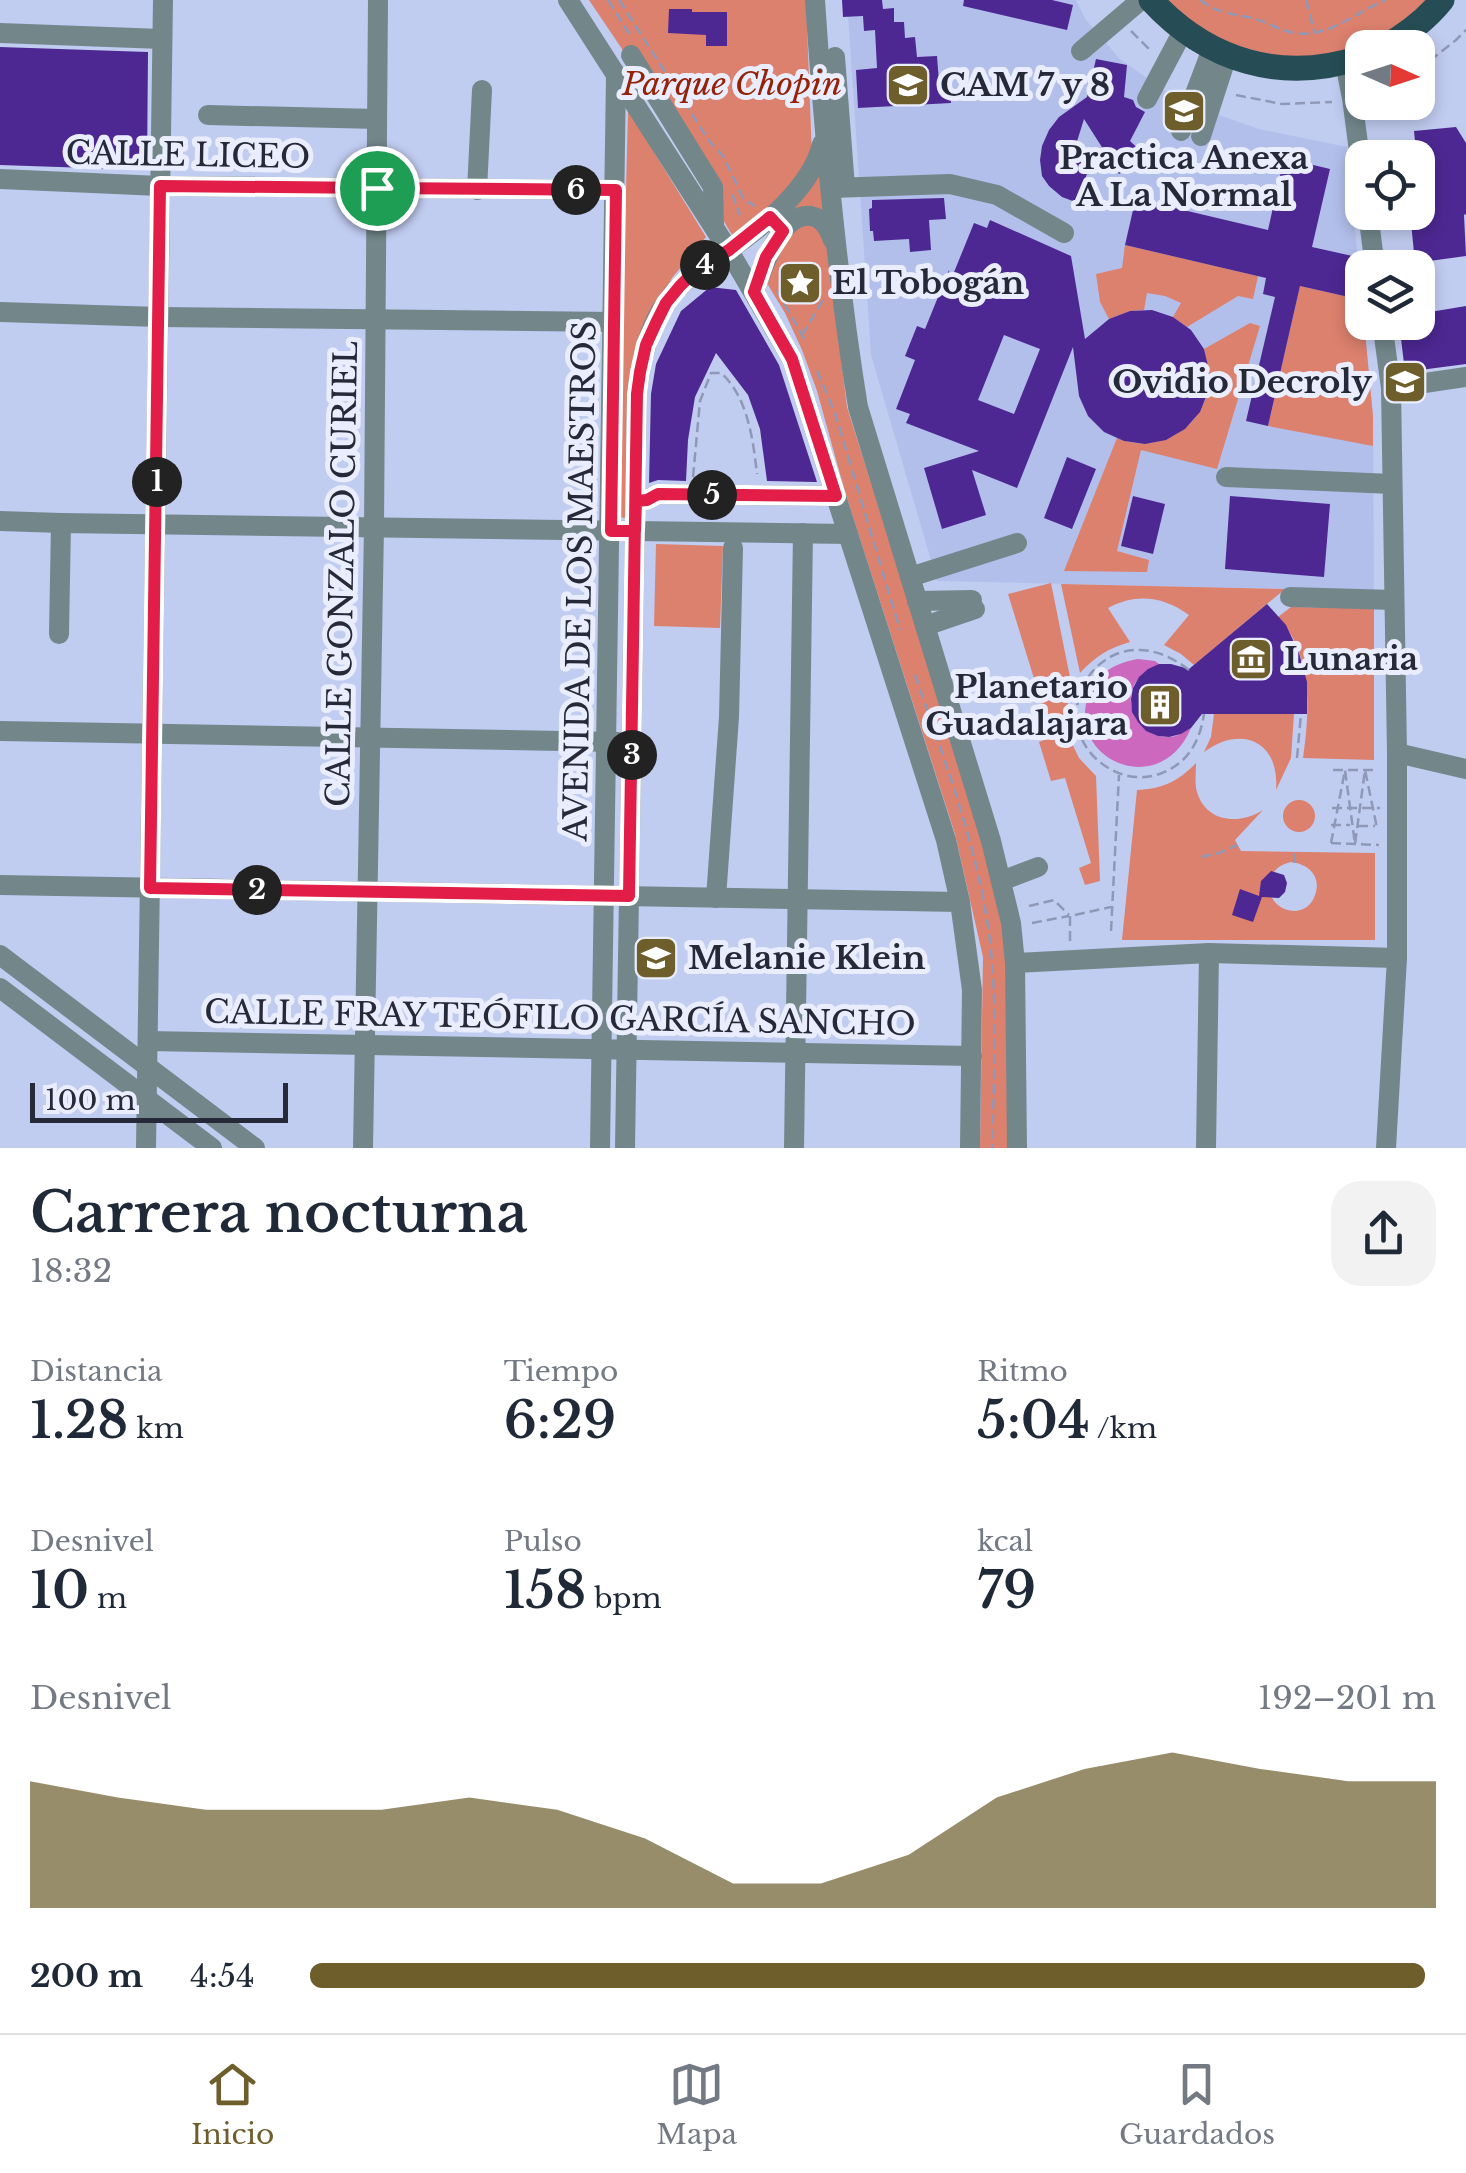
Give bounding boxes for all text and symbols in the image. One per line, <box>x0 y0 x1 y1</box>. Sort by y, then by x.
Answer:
north arrow <box>1345 30 1435 120</box>
map controls <box>1345 30 1435 340</box>
school or university icon: CAM 7 y 8 <box>885 62 931 108</box>
park label: Parque Chopin <box>621 64 842 104</box>
place label: CAM 7 y 8 <box>940 65 1110 105</box>
school or university icon: Practica Anexa A La Normal <box>1161 88 1207 134</box>
street label: CALLE LICEO <box>65 133 311 177</box>
place label: Practica Anexa A La Normal <box>1059 138 1309 215</box>
button: locate <box>1345 140 1435 230</box>
pin <box>335 146 420 231</box>
icon: arrive <box>350 161 405 216</box>
pin: 6 <box>551 165 601 215</box>
text: 6 <box>567 172 585 207</box>
pin: 4 <box>680 240 730 290</box>
text: 4 <box>696 247 714 282</box>
button: layers <box>1345 250 1435 340</box>
place icon: El Tobogán <box>777 260 823 306</box>
place label: El Tobogán <box>832 263 1024 303</box>
street label: AVENIDA DE LOS MAESTROS <box>555 320 605 843</box>
street label: CALLE GONZALO CURIEL <box>318 341 366 807</box>
school or university icon: Ovidio Decroly <box>1382 359 1428 405</box>
place label: Ovidio Decroly <box>1112 362 1372 402</box>
pin: 1 <box>132 457 182 507</box>
text: 1 <box>151 464 163 499</box>
pin: 5 <box>687 470 737 520</box>
text: 5 <box>704 477 720 512</box>
museum icon: Lunaria <box>1228 636 1274 682</box>
place label: Lunaria <box>1284 639 1418 679</box>
place label: Planetario Guadalajara <box>925 667 1128 744</box>
building icon: Planetario Guadalajara <box>1137 682 1183 728</box>
pin: 3 <box>607 730 657 780</box>
text: 3 <box>623 737 641 772</box>
pin: 2 <box>232 865 282 915</box>
text: 2 <box>248 872 266 907</box>
school or university icon: Melanie Klein <box>633 935 679 981</box>
place label: Melanie Klein <box>688 938 926 978</box>
street label: CALLE FRAY TEÓFILO GARCÍA SANCHO <box>204 992 916 1044</box>
scale bar <box>30 1078 288 1122</box>
text: 100 m <box>45 1083 136 1118</box>
text: Carrera nocturna <box>30 1179 528 1247</box>
button: share <box>1331 1181 1436 1286</box>
text: 18:32 <box>30 1251 112 1291</box>
text: Distancia <box>30 1354 162 1389</box>
text: Tiempo <box>504 1354 618 1389</box>
text: Ritmo <box>977 1354 1068 1389</box>
text: 1.28 <box>30 1389 128 1452</box>
text: 6:29 <box>504 1389 616 1452</box>
text: 5:04 <box>977 1389 1090 1452</box>
text: km <box>128 1411 184 1446</box>
text: /km <box>1090 1411 1157 1446</box>
text: Desnivel <box>30 1524 154 1559</box>
text: Pulso <box>504 1524 582 1559</box>
text: kcal <box>977 1524 1033 1559</box>
text: 10 <box>30 1559 89 1622</box>
text: 158 <box>504 1559 586 1622</box>
text: 79 <box>977 1559 1036 1622</box>
text: m <box>89 1581 127 1616</box>
text: bpm <box>586 1581 662 1616</box>
text: Desnivel <box>30 1678 172 1718</box>
text: 192–201 m <box>1258 1678 1436 1718</box>
text: 200 m <box>30 1956 143 1996</box>
text: 4:54 <box>190 1956 255 1996</box>
tab: Inicio <box>191 2057 274 2152</box>
tab: Mapa <box>656 2057 737 2152</box>
tab: Guardados <box>1119 2057 1275 2152</box>

